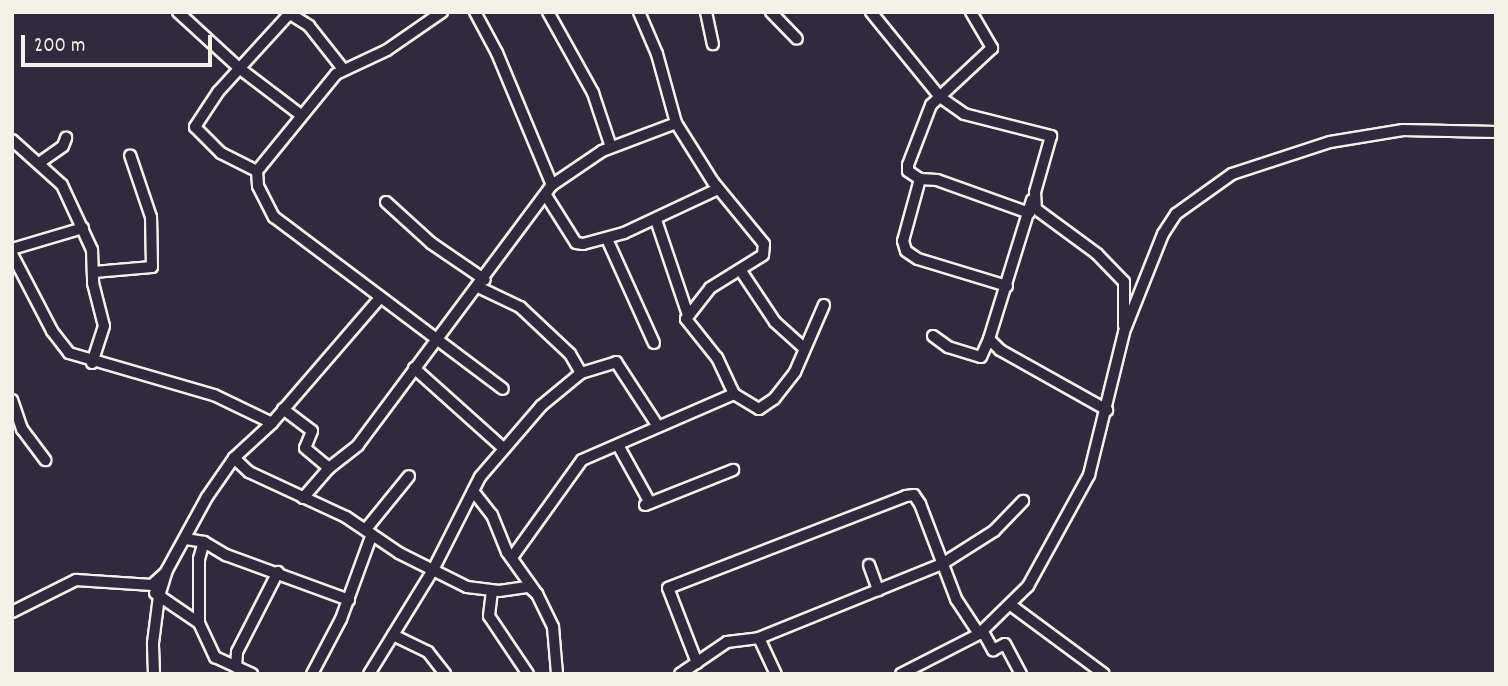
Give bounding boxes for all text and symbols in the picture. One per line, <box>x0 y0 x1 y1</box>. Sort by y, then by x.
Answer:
scale bar <box>24 21 215 65</box>
text: 200 m <box>34 32 85 62</box>

